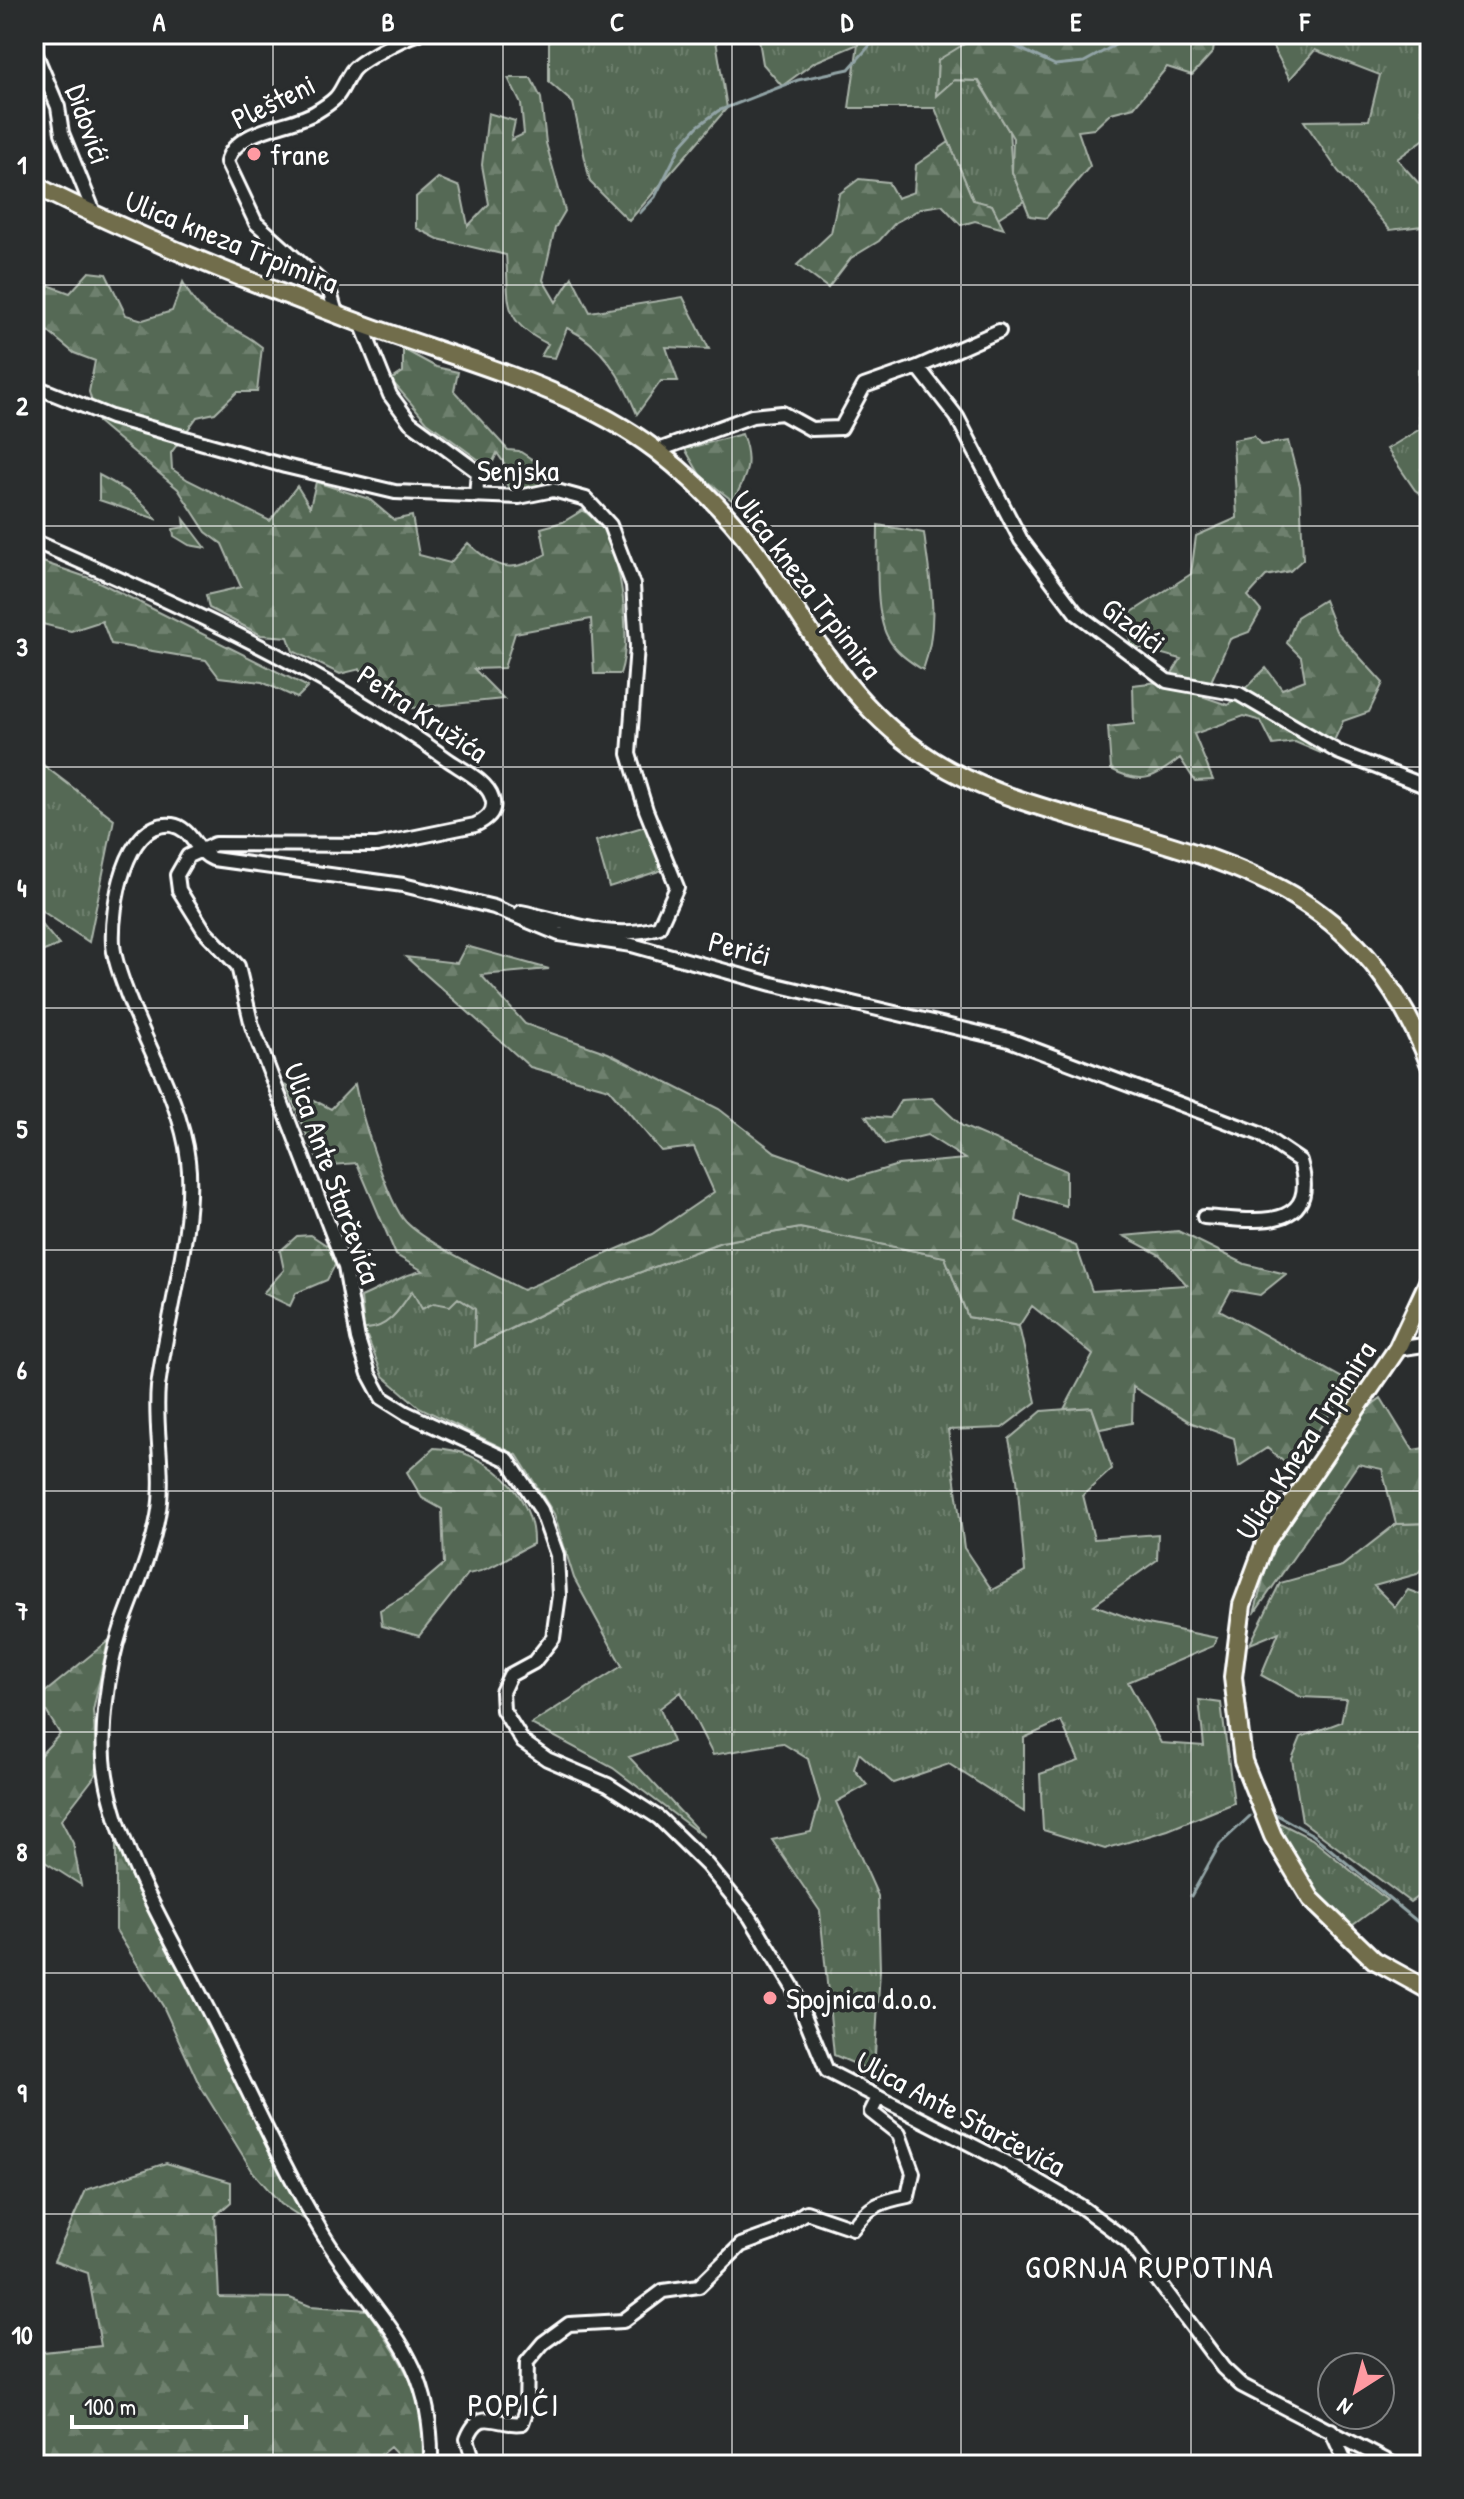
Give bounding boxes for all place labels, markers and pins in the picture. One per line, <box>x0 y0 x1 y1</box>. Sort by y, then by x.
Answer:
place label: frane <box>270 134 330 174</box>
marker: frane <box>245 145 263 163</box>
place label: Spojnica d.o.o. <box>786 1978 937 2018</box>
marker: Spojnica d.o.o. <box>761 1989 779 2007</box>

